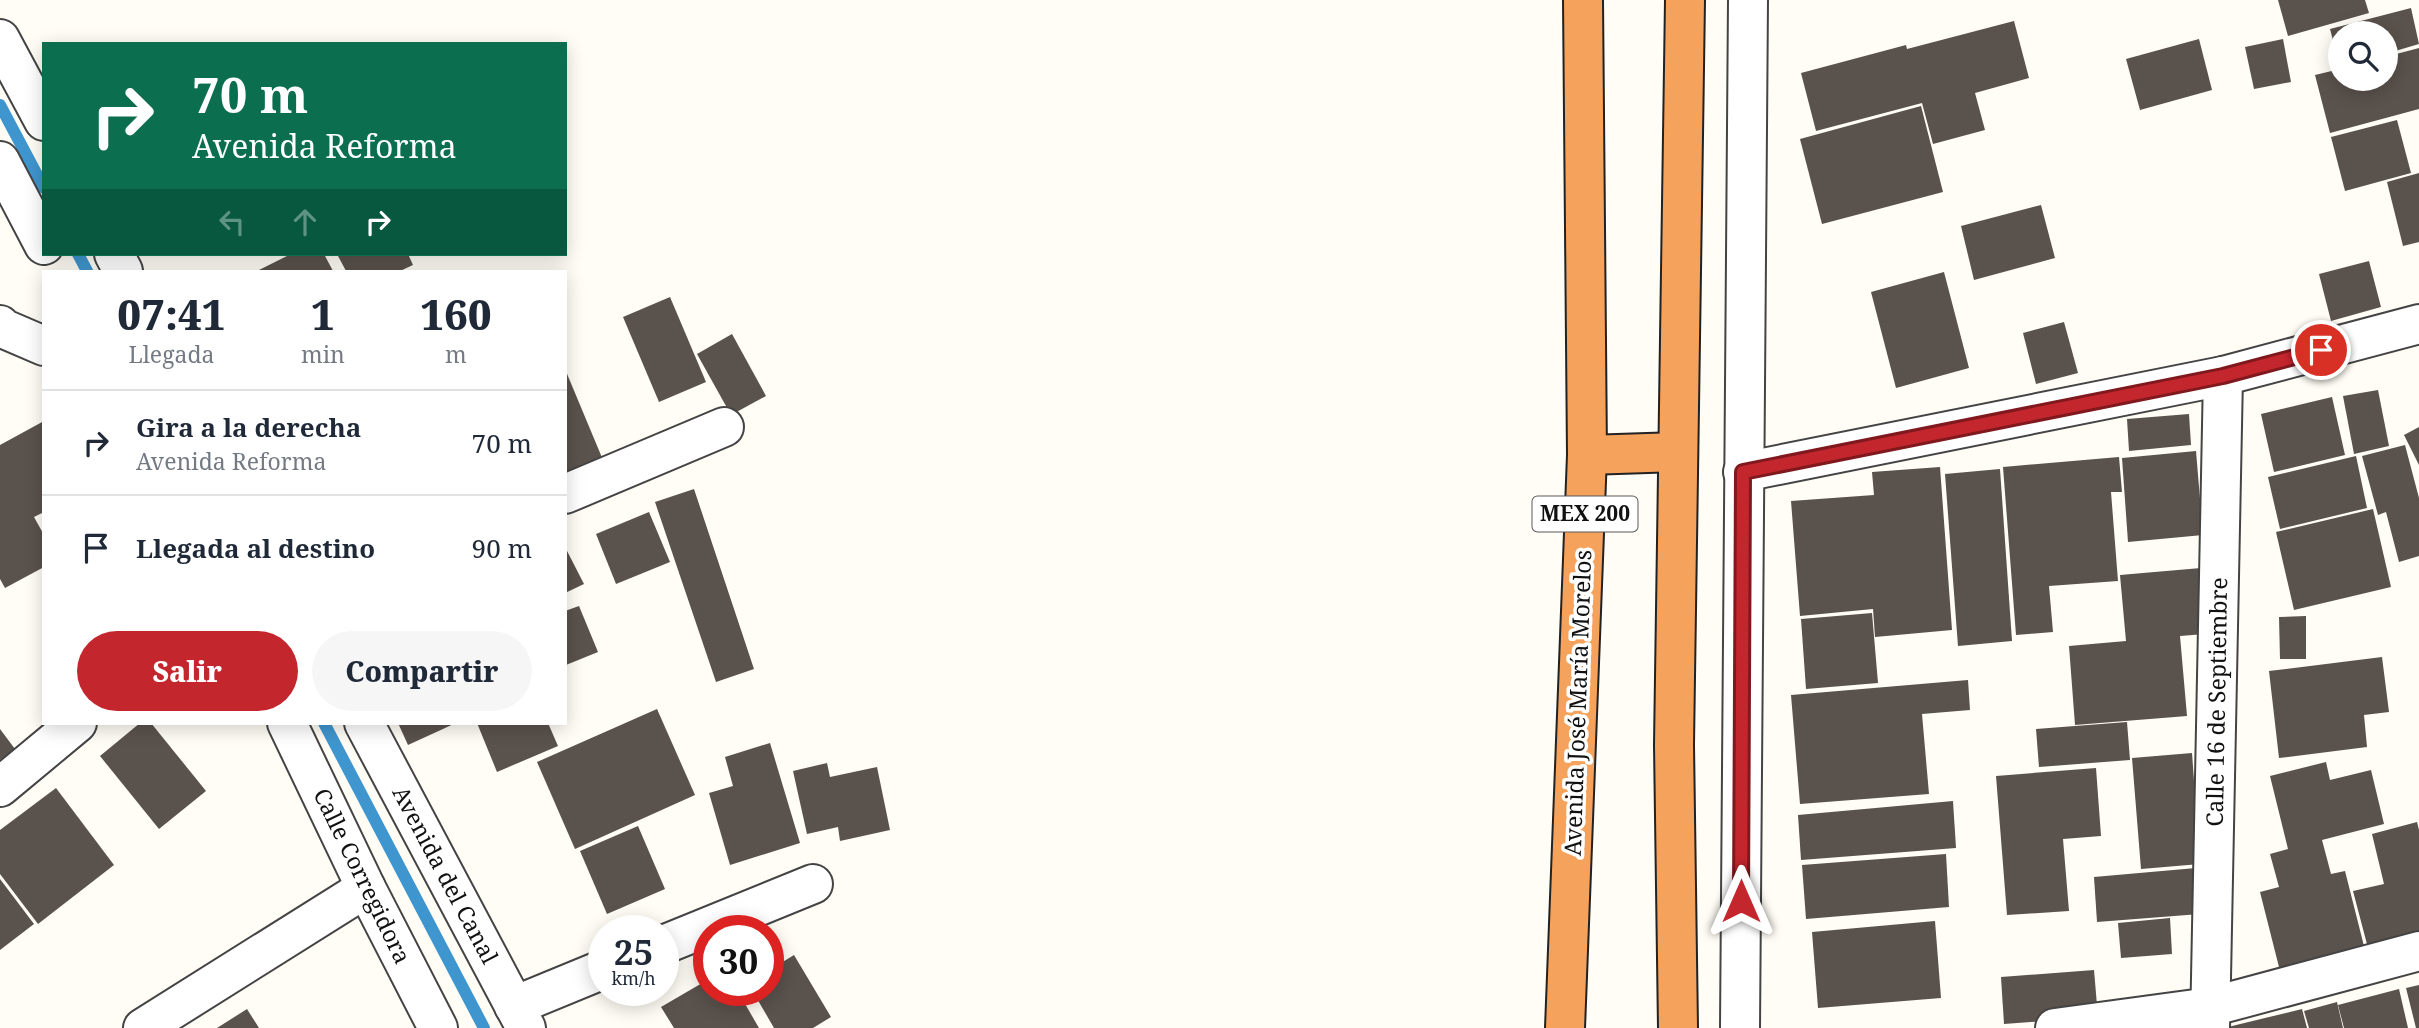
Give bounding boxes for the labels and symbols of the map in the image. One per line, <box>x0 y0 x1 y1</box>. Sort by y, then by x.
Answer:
pin <box>2291 320 2351 380</box>
road number: MEX 200 <box>1532 496 1638 532</box>
street label: Avenida José María Morelos <box>1556 549 1598 857</box>
street label: Calle 16 de Septiembre <box>2198 577 2234 827</box>
street label: Avenida del Canal <box>385 780 506 969</box>
street label: Calle Corregidora <box>307 783 419 969</box>
position arrow <box>1704 864 1778 938</box>
speed limit sign: 30 <box>693 915 784 1006</box>

